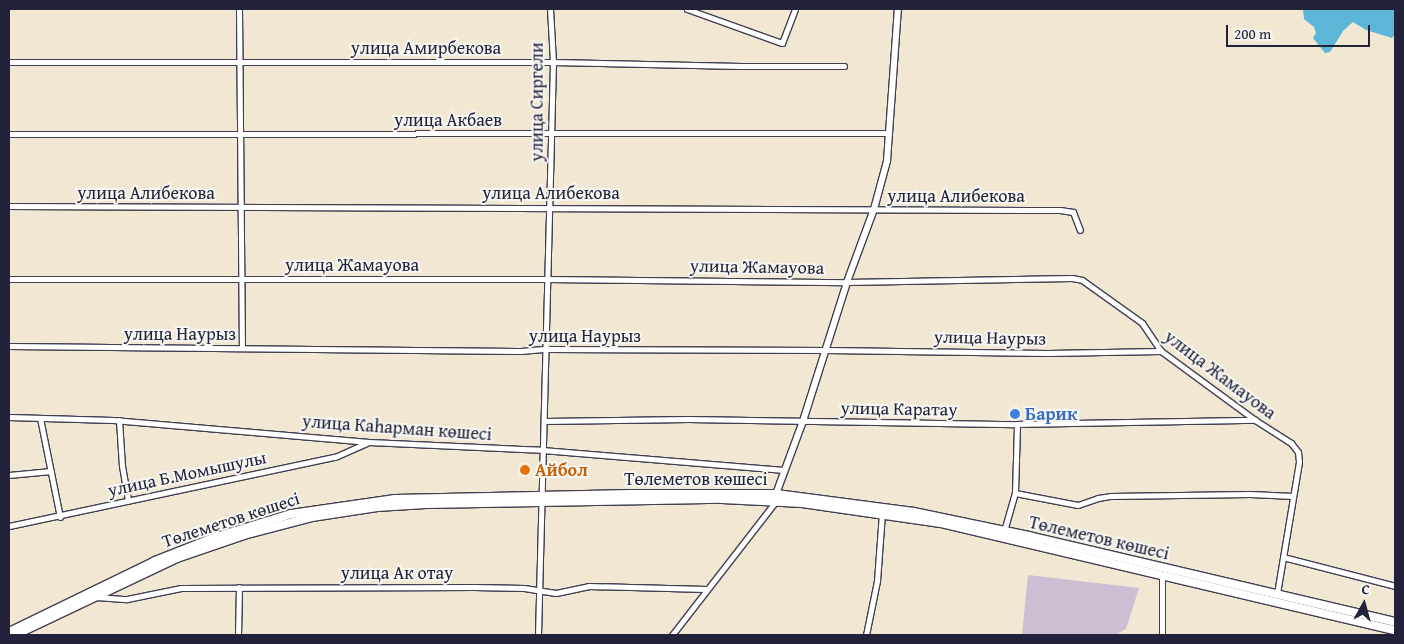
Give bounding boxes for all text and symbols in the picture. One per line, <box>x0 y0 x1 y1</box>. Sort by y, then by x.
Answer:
scale bar <box>1229 15 1373 47</box>
text: 200 m <box>1234 23 1271 44</box>
street label: улица Амирбекова <box>351 37 501 59</box>
street label: улица Сиргели <box>526 42 548 162</box>
street label: улица Акбаев <box>394 109 502 131</box>
street label: улица Алибекова <box>77 182 215 204</box>
street label: улица Алибекова <box>482 182 620 204</box>
street label: улица Алибекова <box>887 185 1025 207</box>
street label: улица Жамауова <box>285 254 419 276</box>
street label: улица Жамауова <box>690 255 824 279</box>
street label: улица Наурыз <box>124 323 236 345</box>
street label: улица Наурыз <box>529 325 641 347</box>
street label: улица Наурыз <box>934 326 1046 350</box>
street label: улица Жамауова <box>1160 326 1280 424</box>
street label: улица Каратау <box>840 397 958 421</box>
place label: Барик <box>1025 403 1077 425</box>
marker: Барик <box>1009 408 1021 420</box>
street label: улица Каһарман көшесі <box>301 411 493 445</box>
street label: улица Б.Момышулы <box>106 447 268 501</box>
place label: Айбол <box>535 459 588 481</box>
marker: Айбол <box>519 464 531 476</box>
street label: Төлеметов көшесі <box>624 468 768 490</box>
street label: Төлеметов көшесі <box>160 488 302 552</box>
street label: Төлеметов көшесі <box>1027 511 1171 565</box>
street label: улица Ак отау <box>341 562 453 584</box>
north arrow <box>1339 579 1389 629</box>
text: С <box>1361 579 1371 600</box>

